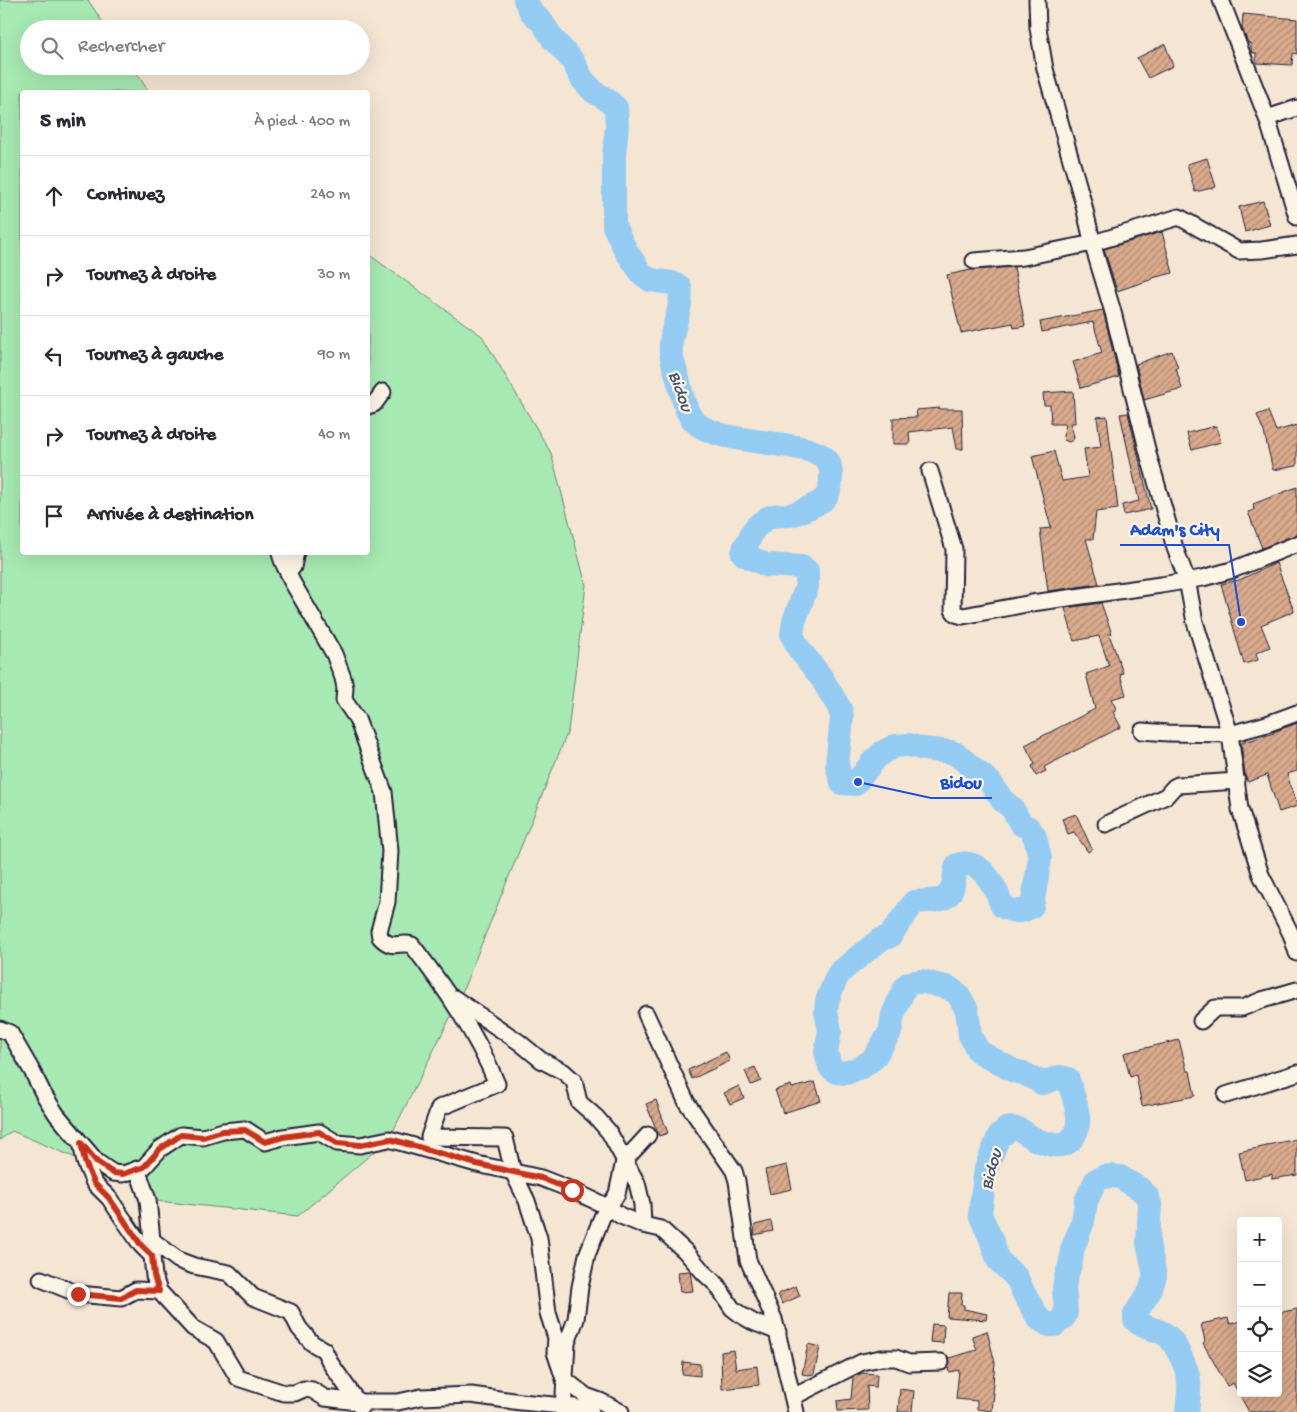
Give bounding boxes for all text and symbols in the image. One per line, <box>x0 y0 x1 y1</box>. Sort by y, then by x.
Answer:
search box <box>20 20 370 75</box>
icon: search <box>38 34 66 62</box>
text: Rechercher <box>78 36 164 59</box>
text: 5 min <box>40 110 85 135</box>
text: À pied · 400 m <box>254 113 350 132</box>
icon: ahead <box>40 182 68 210</box>
text: Continuez <box>87 184 164 207</box>
text: 240 m <box>310 186 350 205</box>
icon: right <box>40 262 68 290</box>
text: Tournez à droite <box>87 264 216 287</box>
text: 30 m <box>317 266 350 285</box>
icon: left <box>40 342 68 370</box>
text: Tournez à gauche <box>87 344 223 367</box>
text: 90 m <box>318 346 350 365</box>
water label: Bidou <box>663 369 697 416</box>
icon: right <box>40 422 68 450</box>
text: Tournez à droite <box>87 424 216 447</box>
text: 40 m <box>318 426 350 445</box>
icon: arrive <box>40 502 68 530</box>
text: Arrivée à destination <box>87 504 253 527</box>
callout: Adam's City <box>1120 512 1229 545</box>
text: Adam's City <box>1129 521 1220 542</box>
callout: Bidou <box>931 765 992 798</box>
text: Bidou <box>939 774 982 795</box>
water label: Bidou <box>977 1145 1008 1192</box>
route start <box>561 1179 584 1202</box>
map controls <box>1237 1217 1282 1397</box>
button: + <box>1237 1217 1282 1262</box>
button: − <box>1237 1262 1282 1307</box>
route end <box>67 1283 90 1306</box>
button: locate <box>1237 1307 1282 1352</box>
button: layers <box>1237 1352 1282 1397</box>

